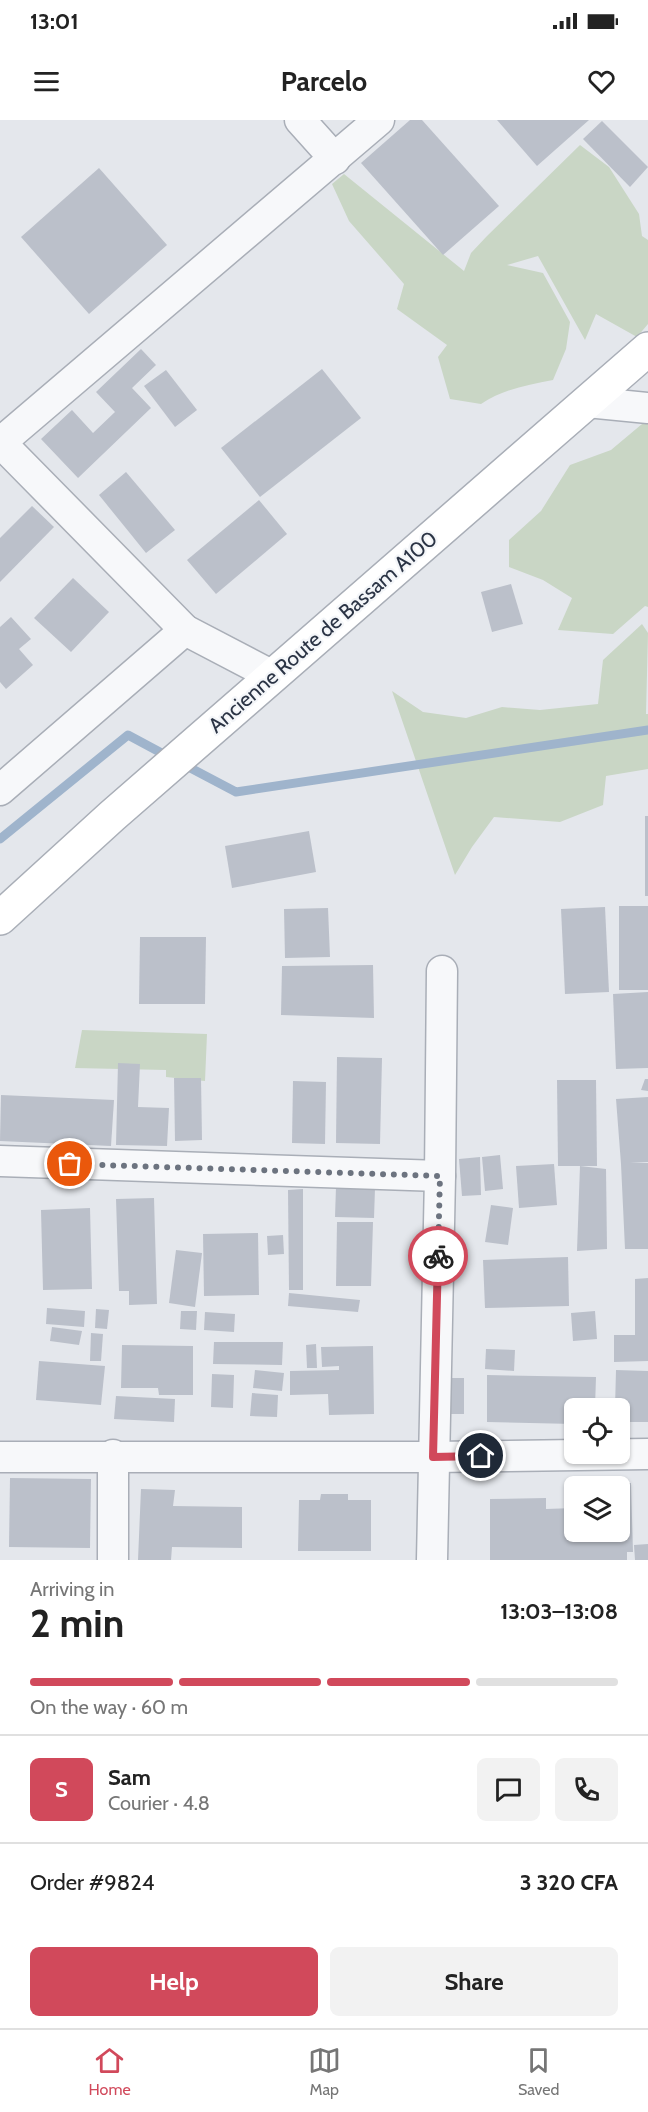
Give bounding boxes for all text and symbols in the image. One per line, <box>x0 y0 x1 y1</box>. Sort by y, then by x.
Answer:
text: 13:01 <box>30 8 79 35</box>
icon: menu <box>30 65 63 98</box>
text: Parcelo <box>281 65 367 98</box>
icon: heart <box>585 65 618 98</box>
street label: Ancienne Route de Bassam A100 <box>203 525 442 738</box>
pin <box>44 1138 95 1189</box>
icon: bag <box>53 1147 86 1180</box>
courier <box>408 1226 468 1286</box>
icon: bike <box>422 1240 455 1273</box>
map controls <box>564 1398 630 1542</box>
button: locate <box>564 1398 630 1464</box>
pin <box>455 1430 506 1481</box>
icon: home <box>464 1439 497 1472</box>
button: layers <box>564 1476 630 1542</box>
text: Arriving in <box>30 1577 114 1601</box>
text: 13:03–13:08 <box>500 1598 618 1625</box>
text: 2 min <box>30 1599 124 1647</box>
text: On the way · 60 m <box>30 1695 188 1719</box>
button: chat <box>477 1758 540 1821</box>
button: phone <box>555 1758 618 1821</box>
text: Sam <box>108 1764 151 1791</box>
text: S <box>55 1776 68 1803</box>
text: Courier · 4.8 <box>108 1791 210 1815</box>
text: Order #9824 <box>30 1869 154 1896</box>
text: 3 320 CFA <box>520 1869 618 1896</box>
button: Help <box>30 1947 318 2016</box>
button: Share <box>330 1947 618 2016</box>
tab: Home <box>89 2044 131 2099</box>
tab: Map <box>308 2044 341 2099</box>
tab: Saved <box>518 2044 559 2099</box>

